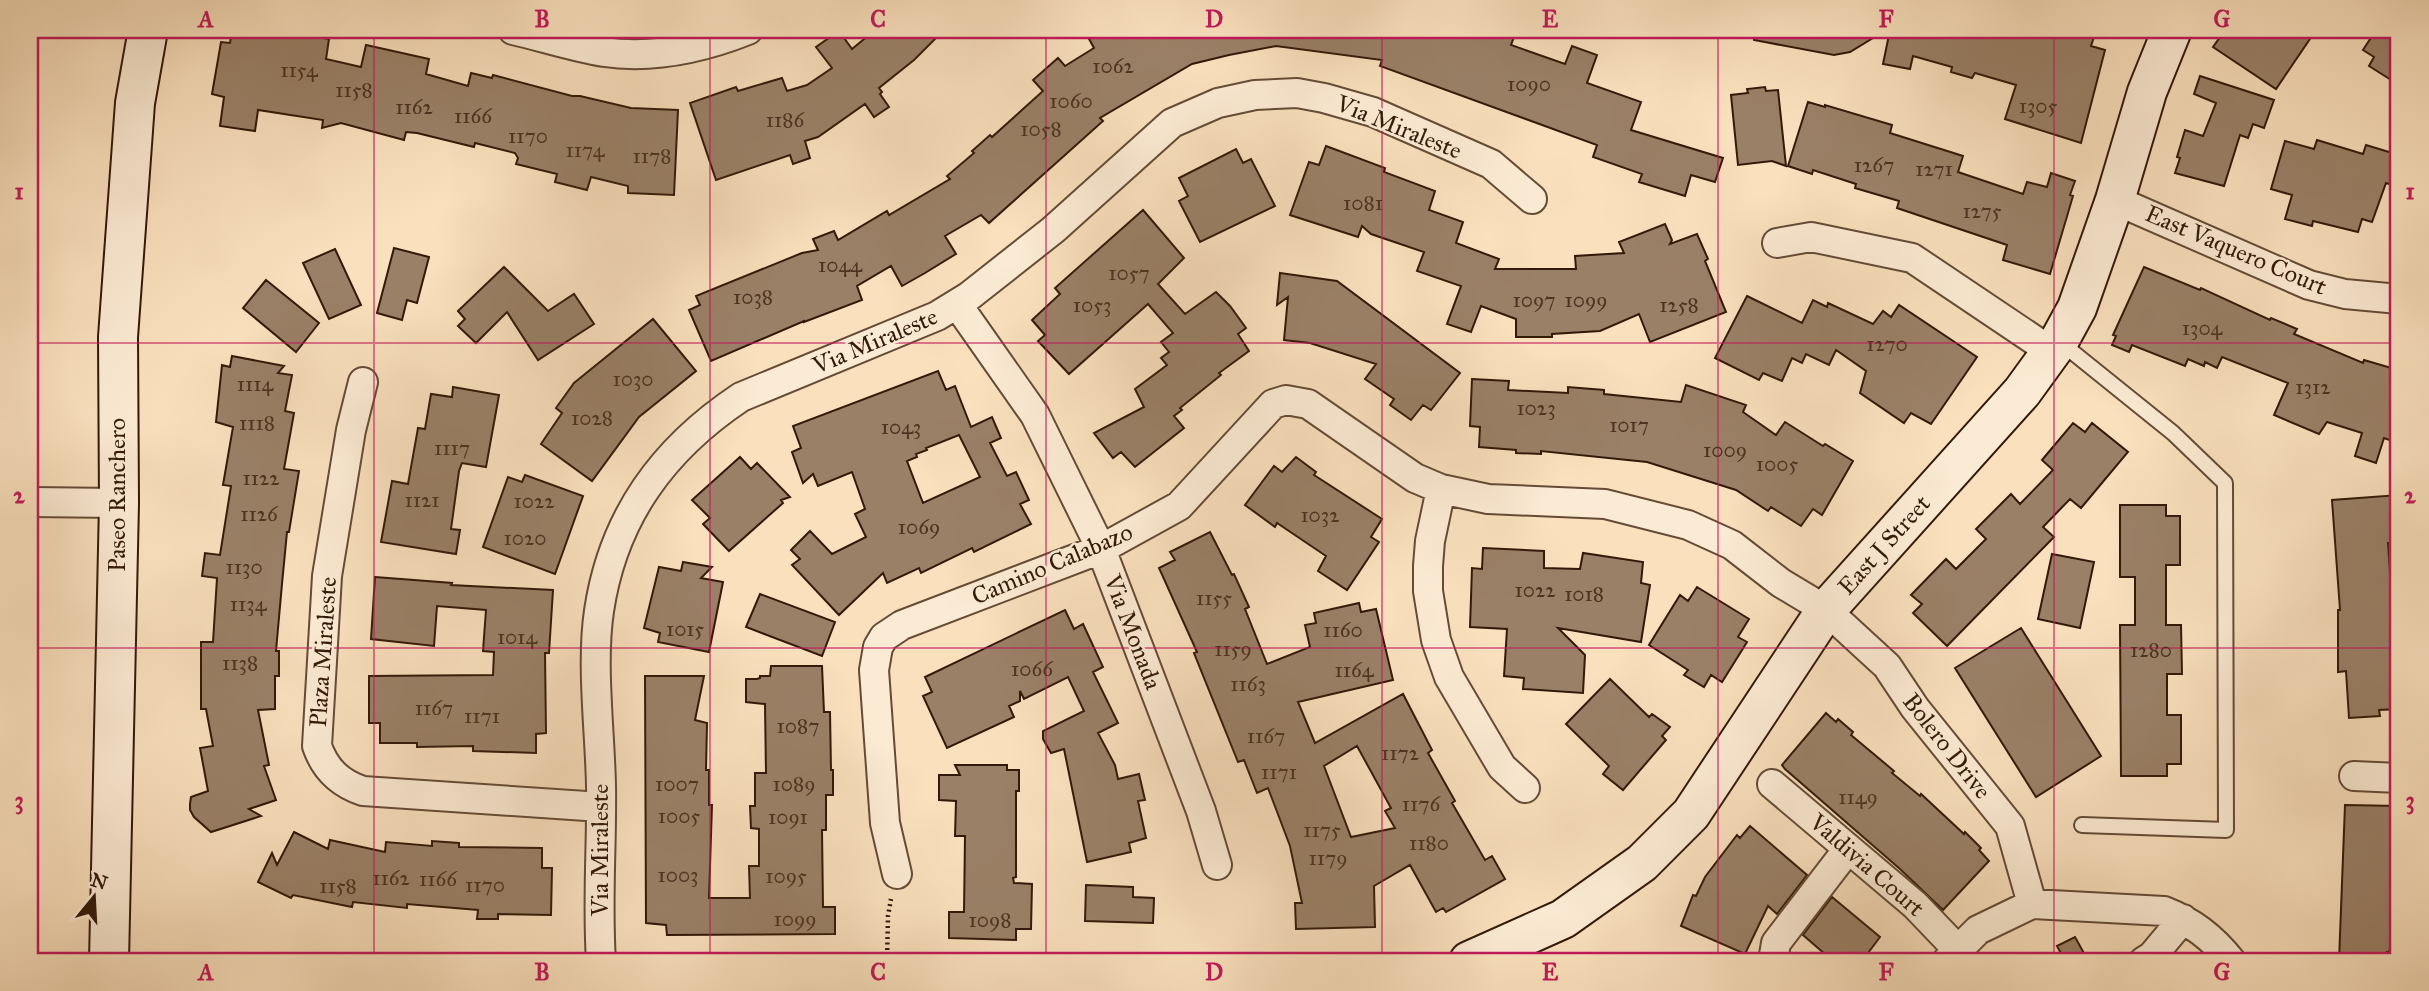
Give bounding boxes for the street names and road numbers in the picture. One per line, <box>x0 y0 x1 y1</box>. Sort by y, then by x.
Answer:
street label: Via Miraleste <box>1331 88 1466 166</box>
street label: East Vaquero Court <box>2141 198 2332 302</box>
street label: Via Miraleste <box>807 301 942 381</box>
street label: Paseo Ranchero <box>102 418 132 572</box>
street label: East J Street <box>1831 488 1937 601</box>
street label: Camino Calabazo <box>967 517 1137 611</box>
street label: Via Monada <box>1097 569 1169 694</box>
street label: Plaza Miraleste <box>303 576 343 728</box>
street label: Bolero Drive <box>1896 687 1998 805</box>
street label: Via Miraleste <box>585 784 615 917</box>
street label: Valdivia Court <box>1803 806 1931 923</box>

